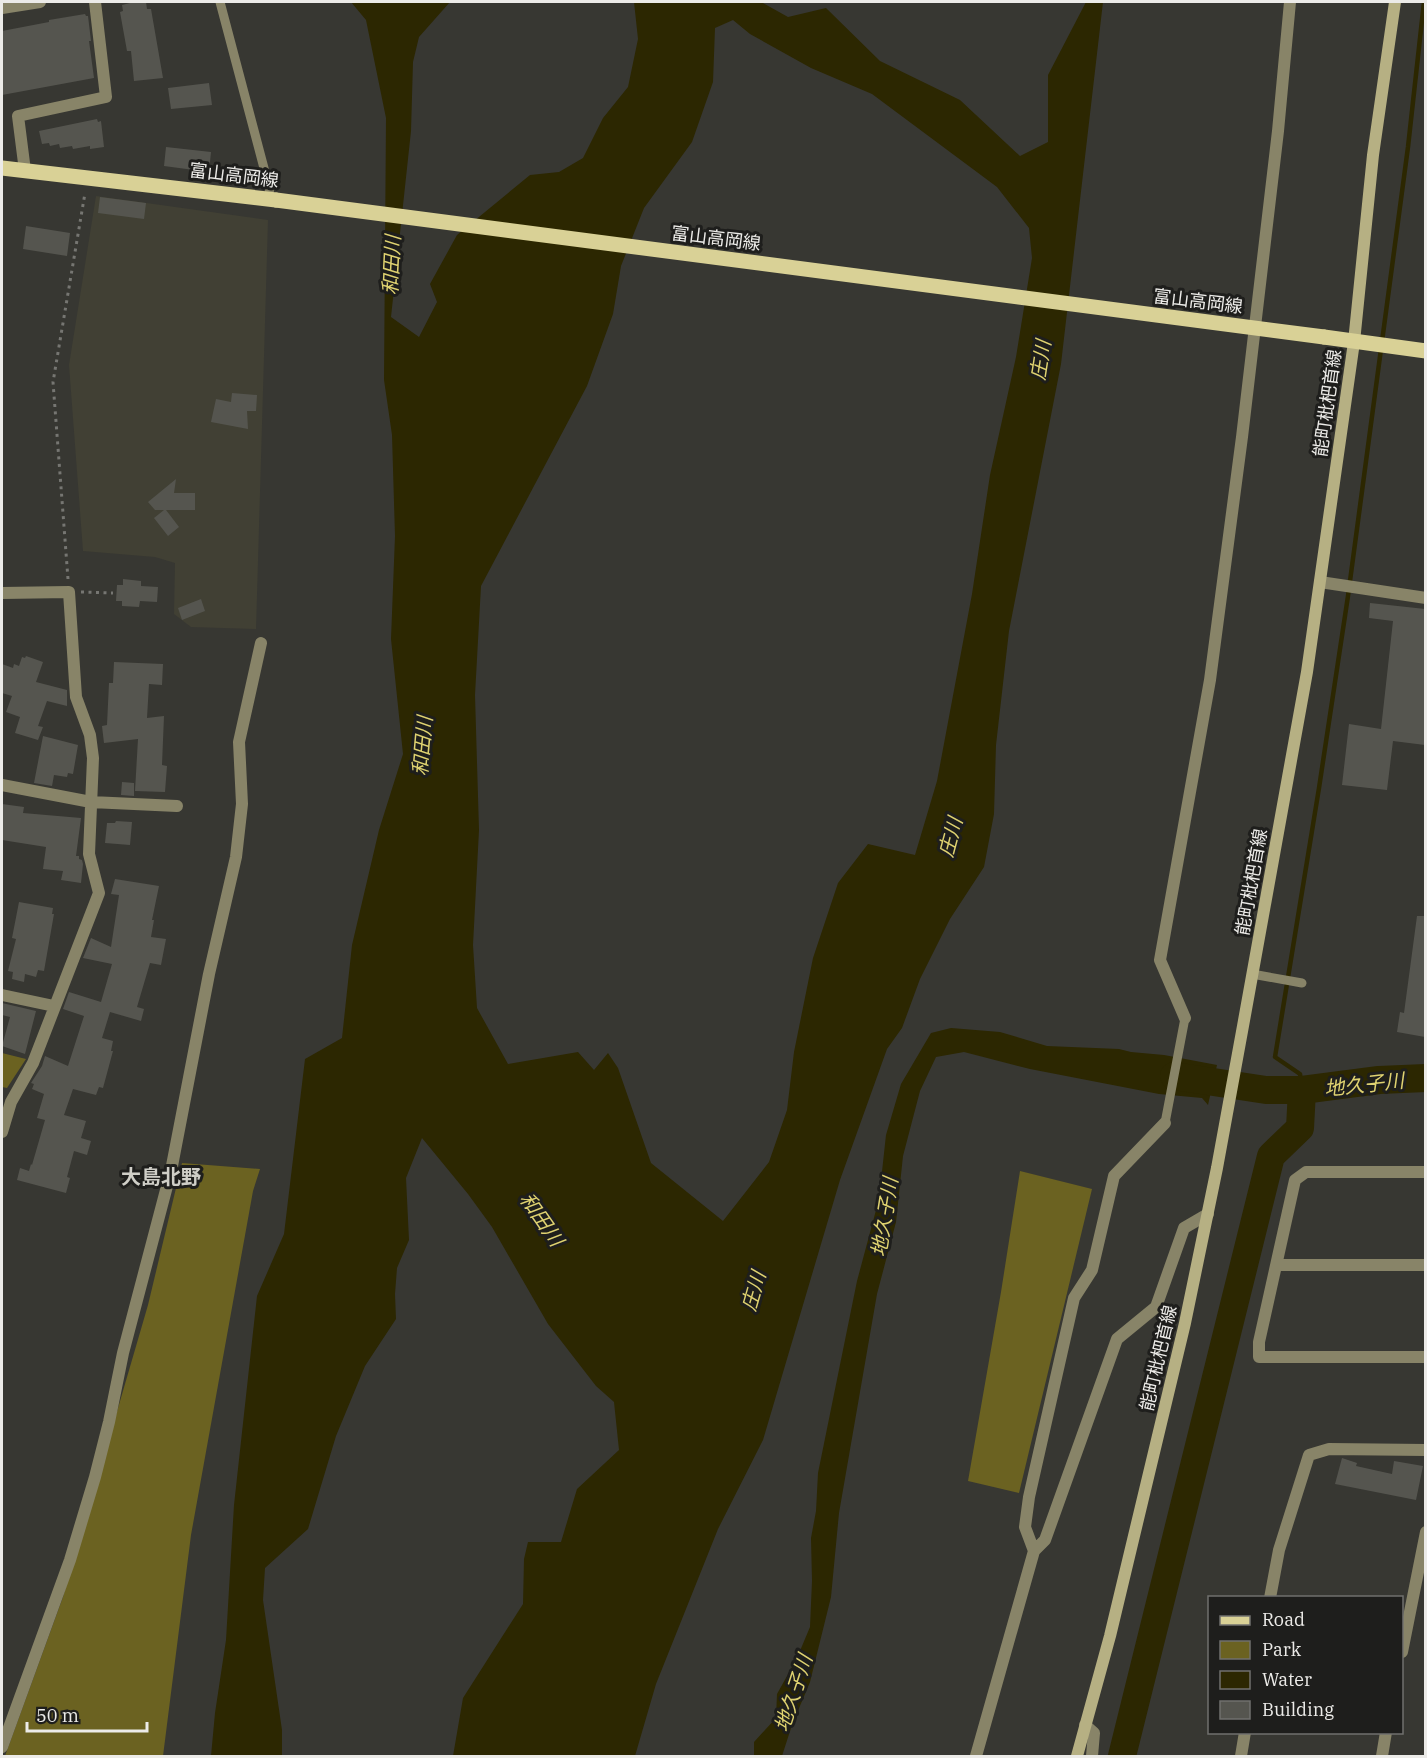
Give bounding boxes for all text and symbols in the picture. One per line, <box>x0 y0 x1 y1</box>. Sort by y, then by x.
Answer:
street label: 富山高岡線 <box>188 158 280 192</box>
street label: 富山高岡線 <box>670 221 762 255</box>
water label: 和田川 <box>376 232 406 296</box>
street label: 富山高岡線 <box>1152 284 1244 318</box>
water label: 庄川 <box>1024 336 1057 382</box>
street label: 能町枇杷首線 <box>1308 348 1346 458</box>
water label: 和田川 <box>406 713 438 777</box>
water label: 庄川 <box>932 812 969 860</box>
street label: 能町枇杷首線 <box>1230 827 1272 937</box>
water label: 地久子川 <box>1323 1066 1407 1102</box>
district label: 大島北野 <box>121 1163 201 1190</box>
water label: 地久子川 <box>864 1173 904 1259</box>
water label: 和田川 <box>514 1187 571 1253</box>
water label: 庄川 <box>735 1266 772 1314</box>
street label: 能町枇杷首線 <box>1135 1303 1181 1413</box>
legend <box>1208 1596 1403 1734</box>
text: Road <box>1262 1608 1305 1631</box>
text: Park <box>1262 1638 1302 1661</box>
water label: 地久子川 <box>768 1649 819 1735</box>
text: Water <box>1262 1668 1312 1691</box>
scale bar <box>27 1695 147 1733</box>
text: Building <box>1262 1698 1334 1721</box>
text: 50 m <box>36 1704 79 1727</box>

